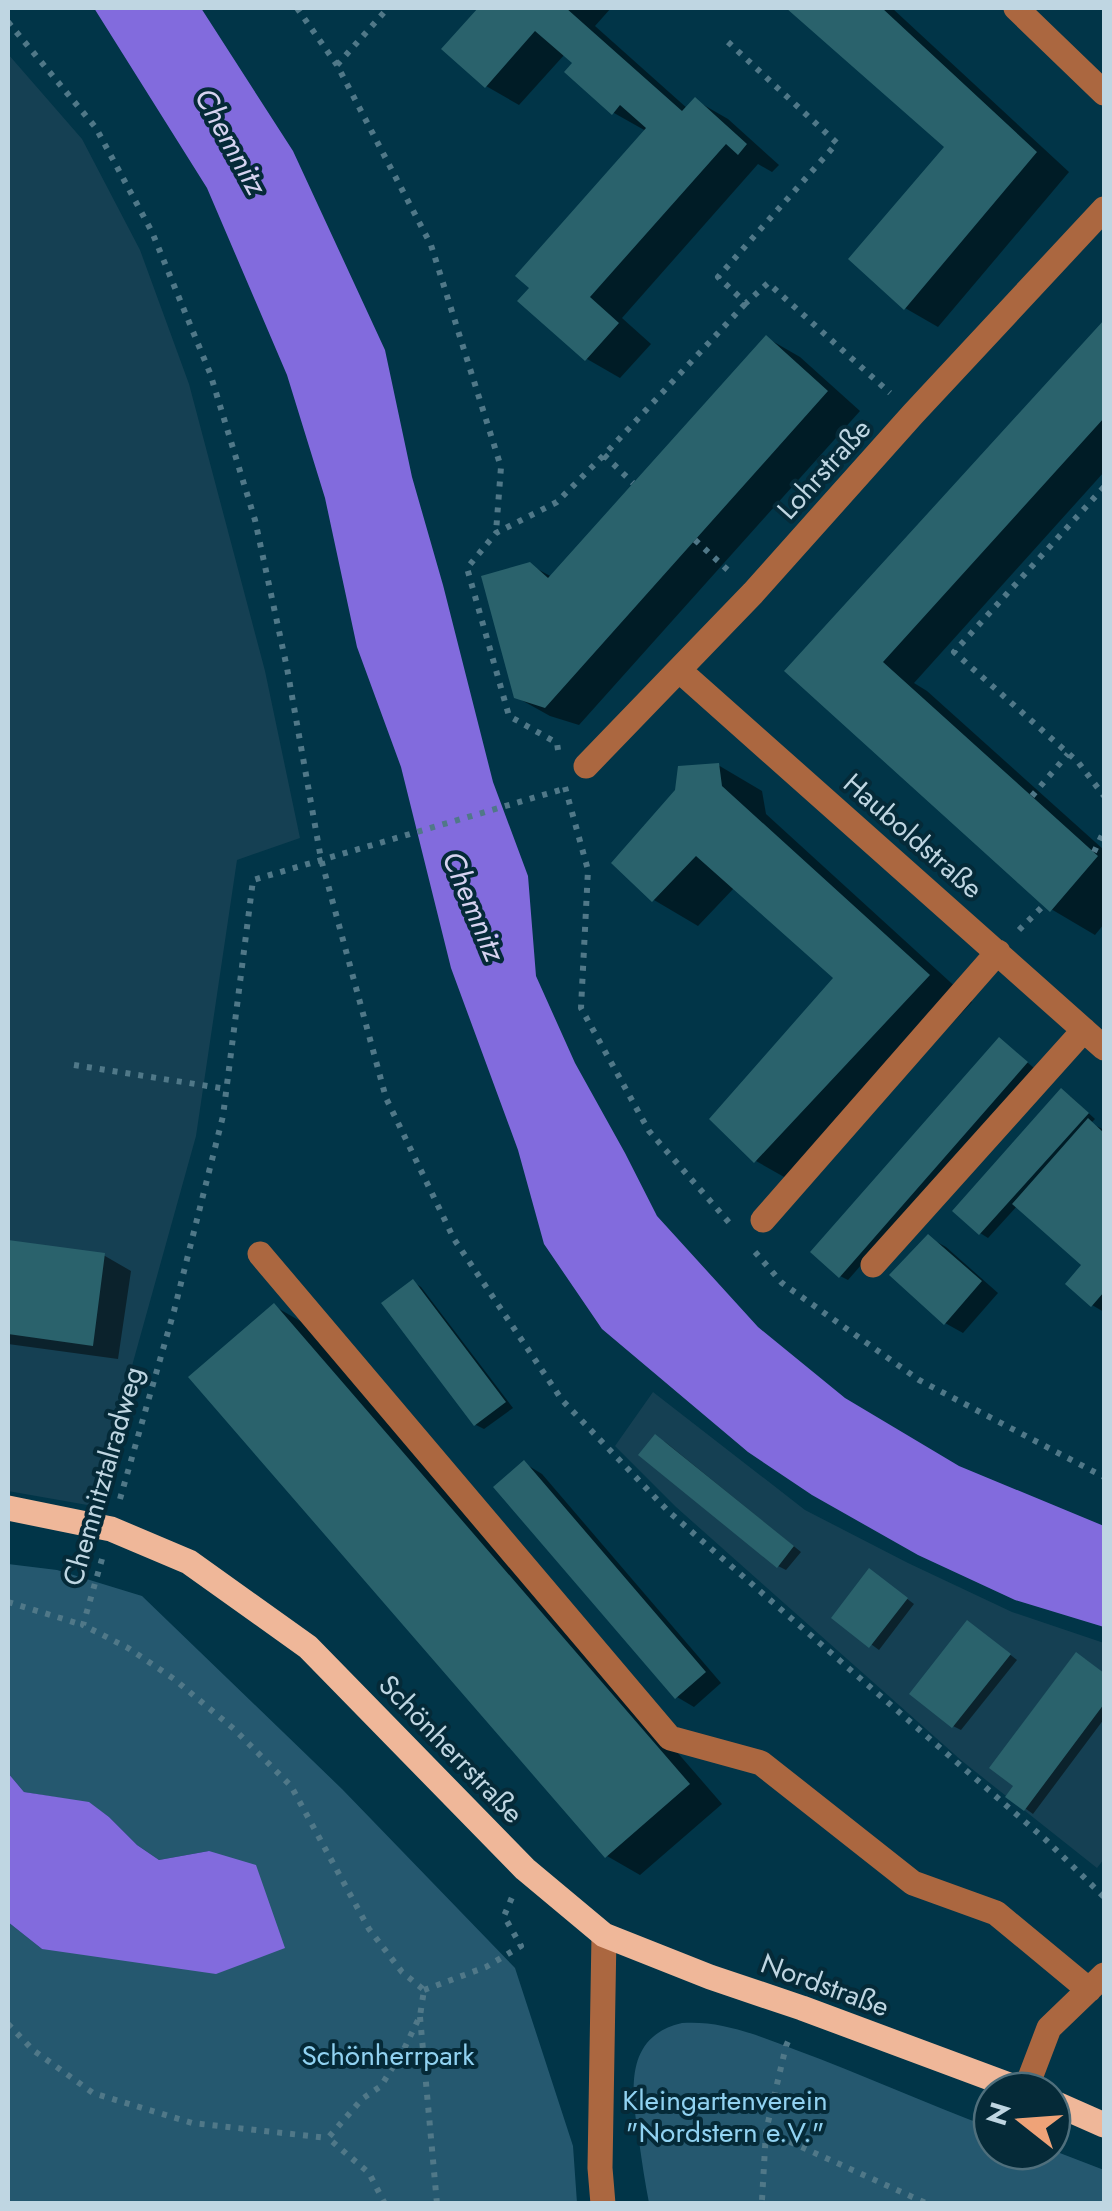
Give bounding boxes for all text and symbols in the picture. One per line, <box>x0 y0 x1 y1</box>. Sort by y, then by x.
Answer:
water label: Chemnitz <box>184 80 279 204</box>
street label: Lohrstraße <box>767 409 881 529</box>
street label: Hauboldstraße <box>834 764 992 908</box>
water label: Chemnitz <box>432 844 517 969</box>
street label: Chemnitztalradweg <box>52 1362 154 1590</box>
street label: Schönherrstraße <box>369 1665 533 1833</box>
street label: Nordstraße <box>755 1943 895 2027</box>
park label: Schönherrpark <box>301 2035 475 2076</box>
north arrow <box>972 2071 1072 2171</box>
park label: Kleingartenverein "Nordstern e.V." <box>622 2080 828 2153</box>
text: N <box>976 2097 1021 2130</box>

